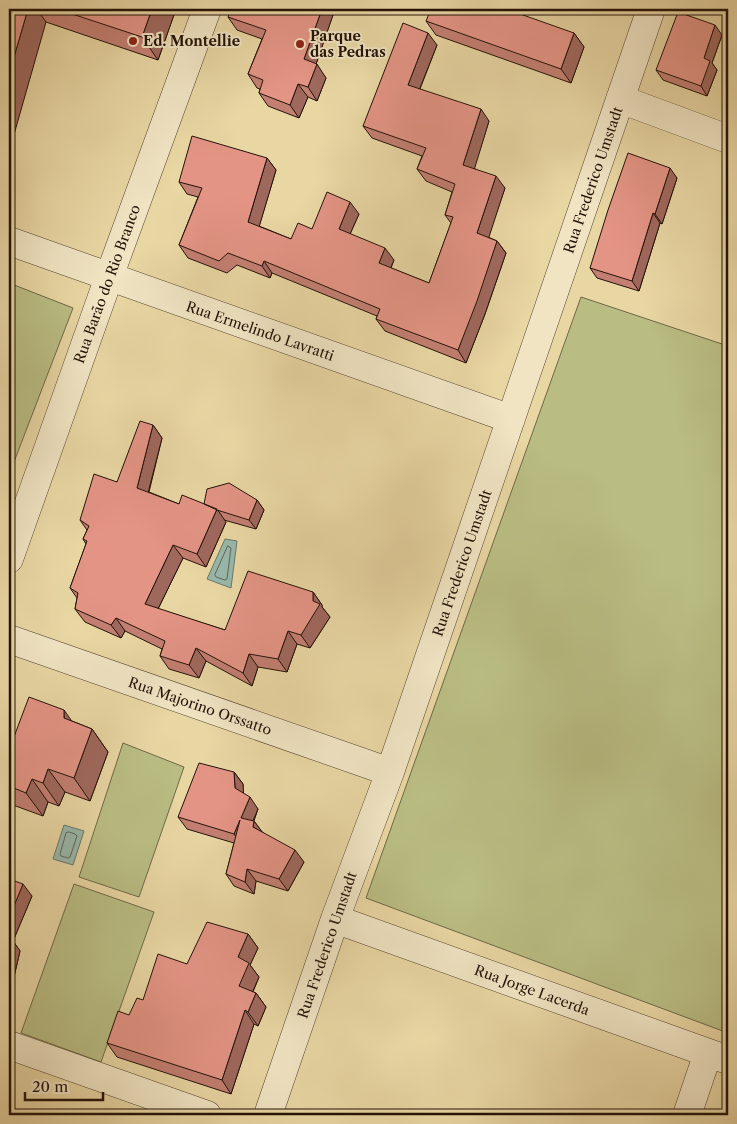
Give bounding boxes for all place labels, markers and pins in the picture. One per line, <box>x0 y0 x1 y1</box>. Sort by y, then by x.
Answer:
place label: Parque das Pedras <box>310 27 386 61</box>
place label: Ed. Montellie <box>143 32 240 50</box>
marker: Ed. Montellie <box>127 35 139 47</box>
marker: Parque das Pedras <box>294 38 306 50</box>

